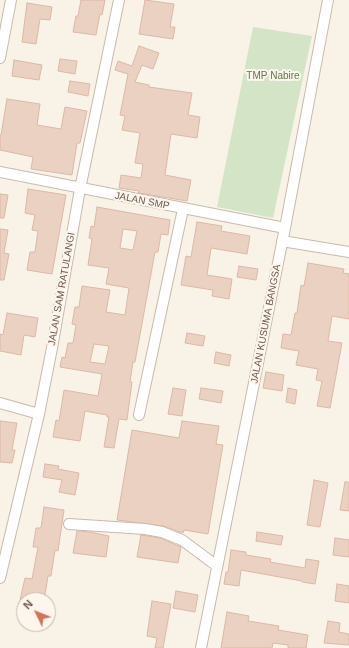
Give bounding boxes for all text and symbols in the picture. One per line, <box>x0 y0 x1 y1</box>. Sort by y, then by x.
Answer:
park label: TMP Nabire <box>246 70 300 82</box>
street label: JALAN SMP <box>114 190 170 212</box>
street label: JALAN SAM RATULANGI <box>46 231 78 347</box>
street label: JALAN KUSUMA BANGSA <box>249 263 283 385</box>
north arrow <box>16 592 56 632</box>
text: N <box>21 598 35 612</box>

